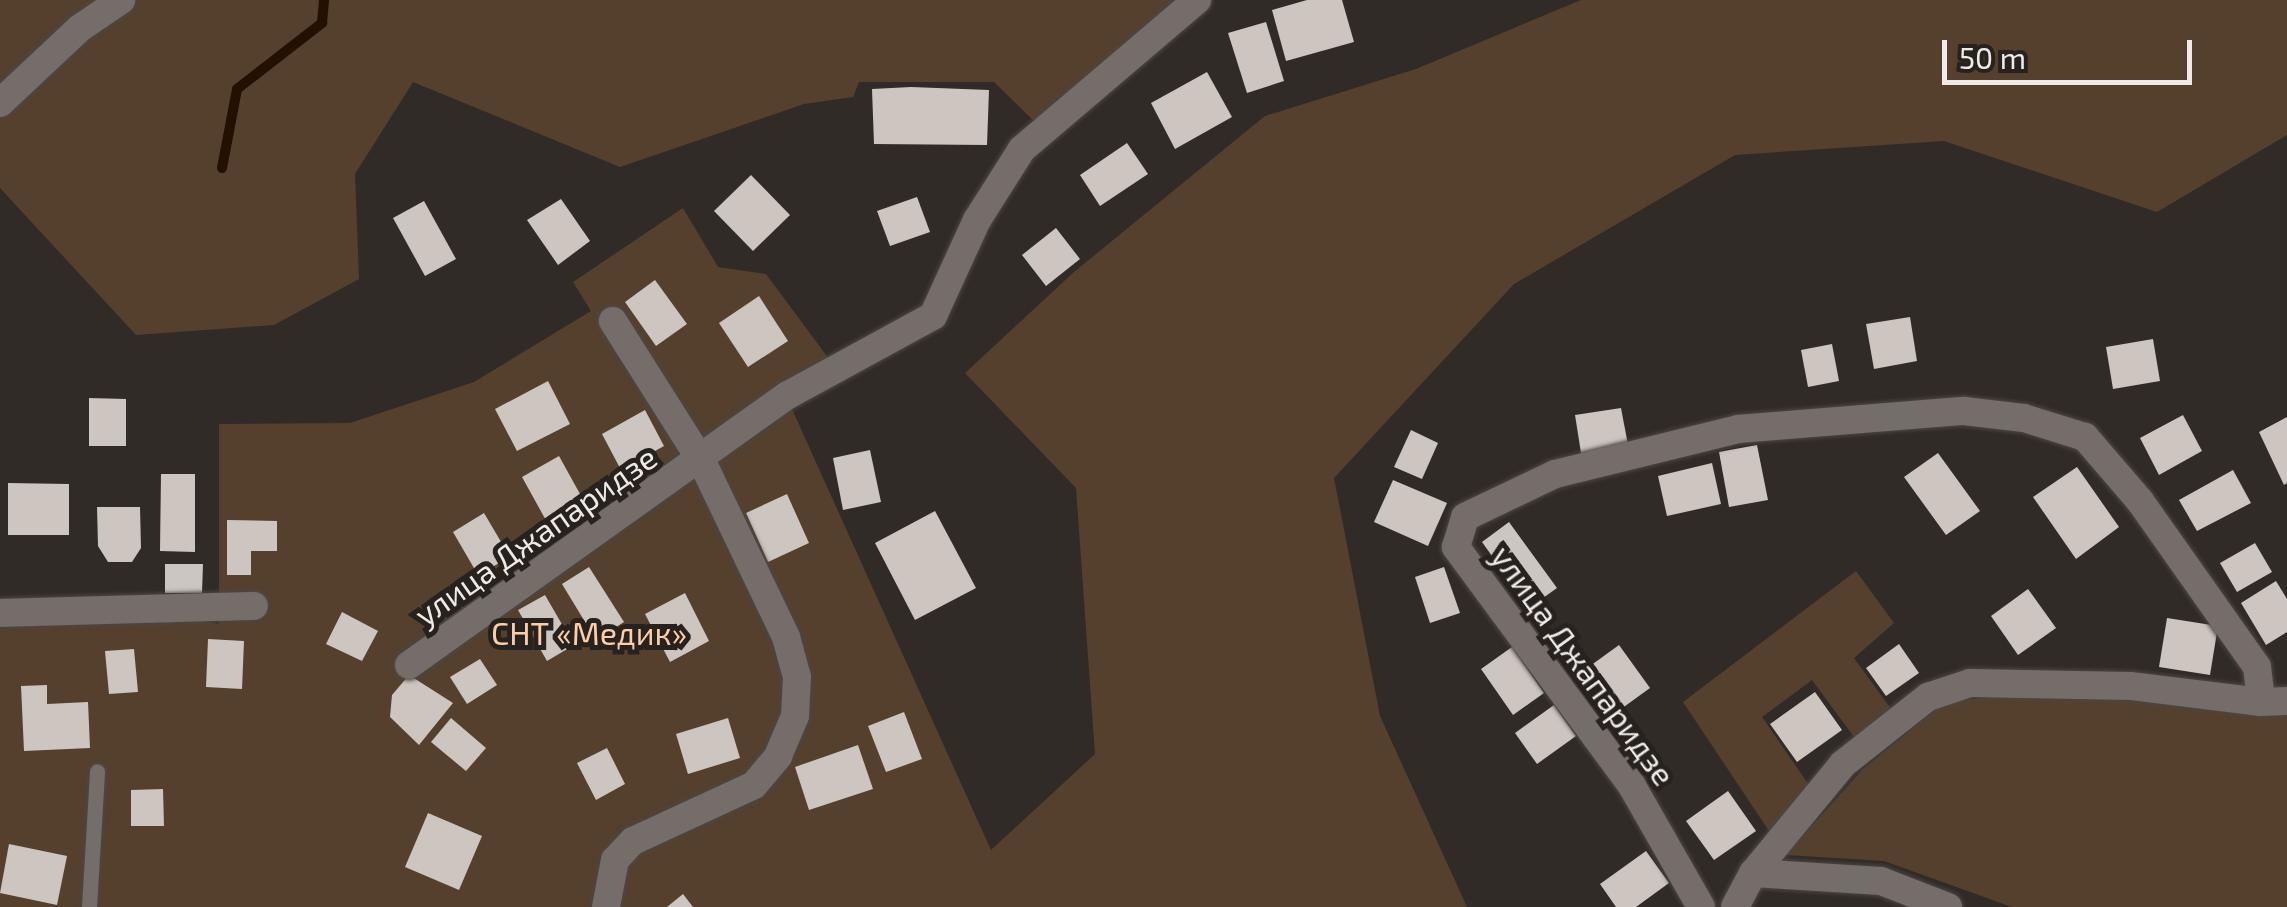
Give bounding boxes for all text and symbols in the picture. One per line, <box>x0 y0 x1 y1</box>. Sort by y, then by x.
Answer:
scale bar <box>1947 20 2197 82</box>
text: 50 m <box>1959 39 2026 75</box>
street label: улица Джапаридзе <box>406 437 664 633</box>
street label: улица Джапаридзе <box>1484 538 1684 792</box>
park label: СНТ «Медик» <box>491 613 687 651</box>

